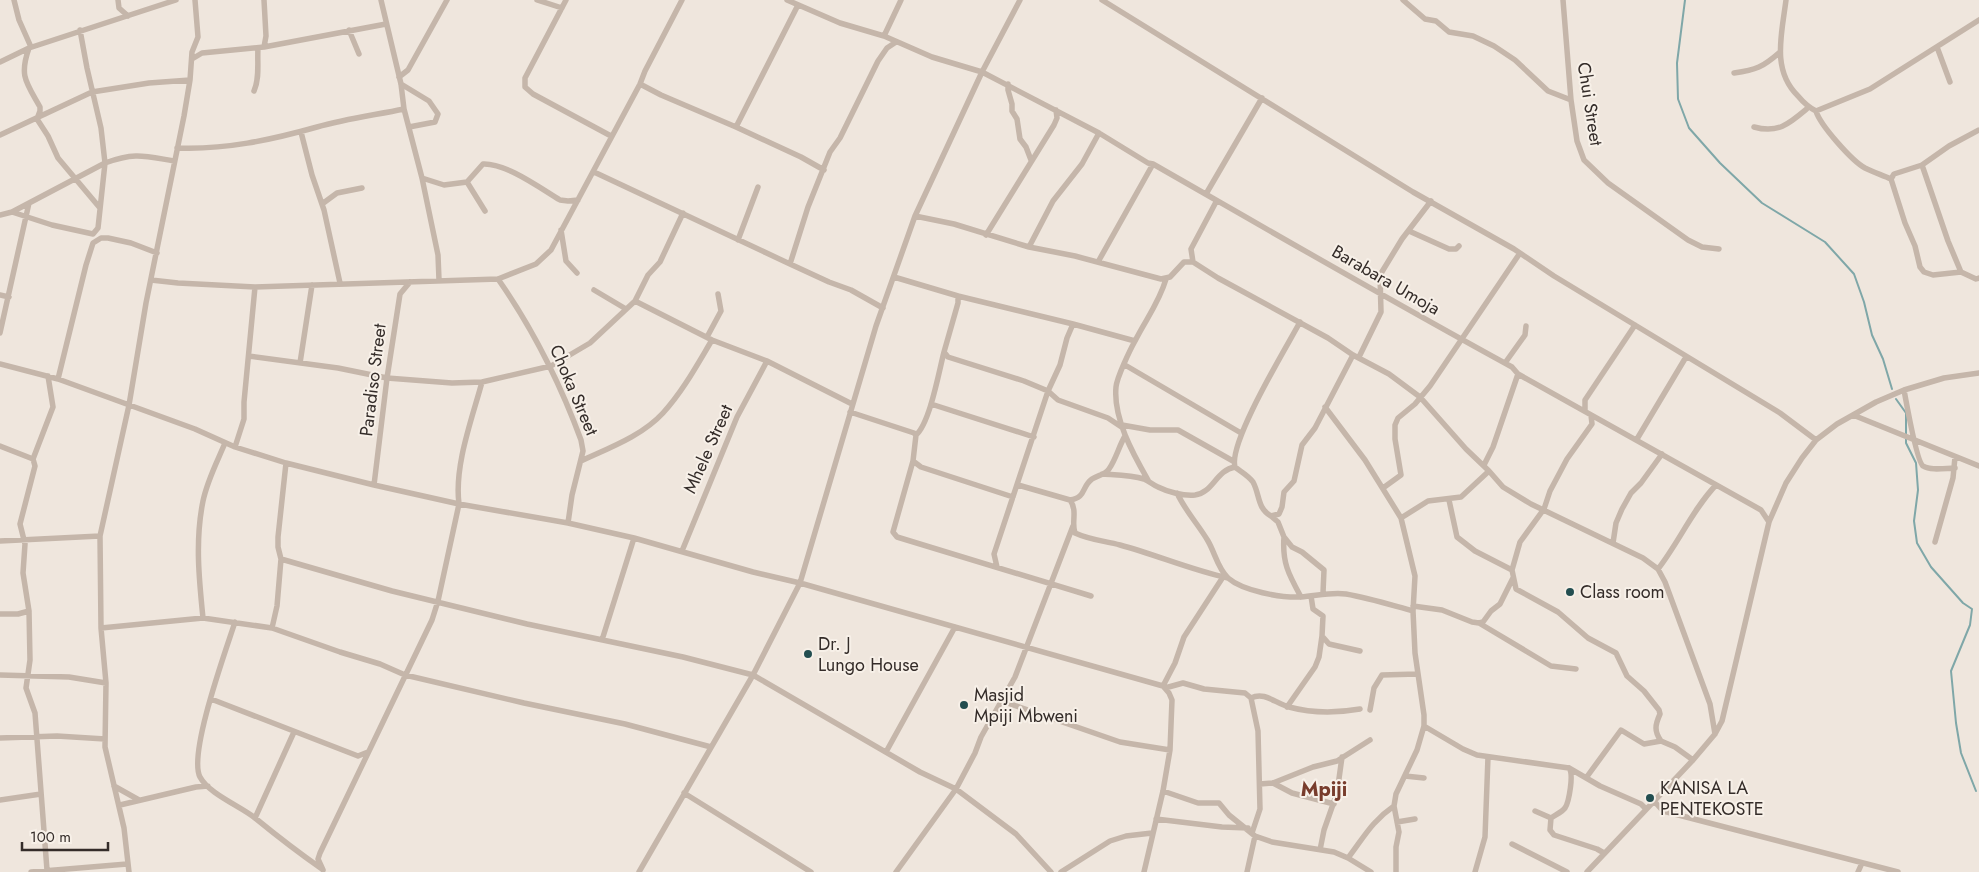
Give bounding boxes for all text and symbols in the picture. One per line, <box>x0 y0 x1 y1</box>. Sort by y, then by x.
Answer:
street label: Chui Street <box>1571 60 1610 148</box>
street label: Barabara Umoja <box>1327 238 1445 322</box>
street label: Paradiso Street <box>353 322 393 438</box>
street label: Choka Street <box>543 340 605 440</box>
street label: Mhele Street <box>677 400 739 498</box>
place label: Class room <box>1580 579 1665 605</box>
marker: Class room <box>1564 586 1576 598</box>
place label: Dr. J Lungo House <box>818 631 919 678</box>
marker: Dr. J Lungo House <box>802 648 814 660</box>
place label: Masjid Mpiji Mbweni <box>974 682 1078 729</box>
marker: Masjid Mpiji Mbweni <box>958 699 970 711</box>
district label: Mpiji <box>1301 775 1347 804</box>
place label: KANISA LA PENTEKOSTE <box>1660 775 1764 822</box>
marker: KANISA LA PENTEKOSTE <box>1644 792 1656 804</box>
scale bar <box>22 820 109 852</box>
text: 100 m <box>30 826 71 848</box>

